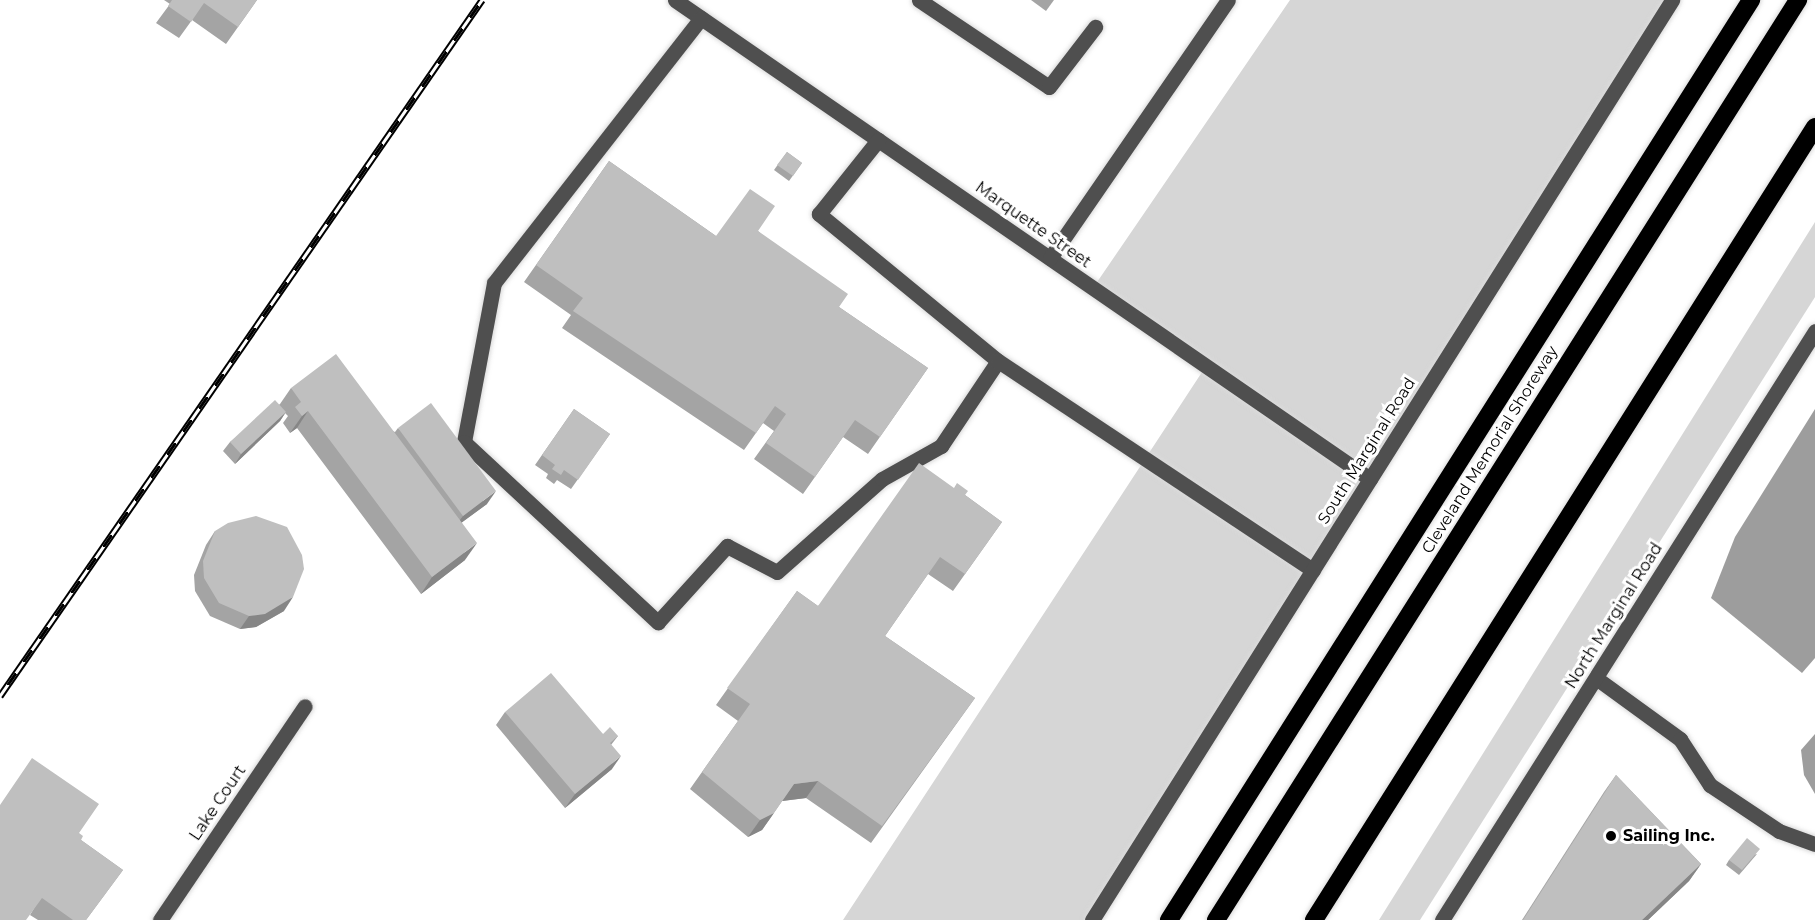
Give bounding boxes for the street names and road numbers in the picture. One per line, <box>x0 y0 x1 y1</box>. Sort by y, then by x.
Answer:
street label: Marquette Street <box>971 178 1095 272</box>
street label: Cleveland Memorial Shoreway <box>1418 343 1562 557</box>
street label: South Marginal Road <box>1314 374 1420 528</box>
street label: North Marginal Road <box>1561 540 1667 692</box>
street label: Lake Court <box>186 762 250 844</box>

